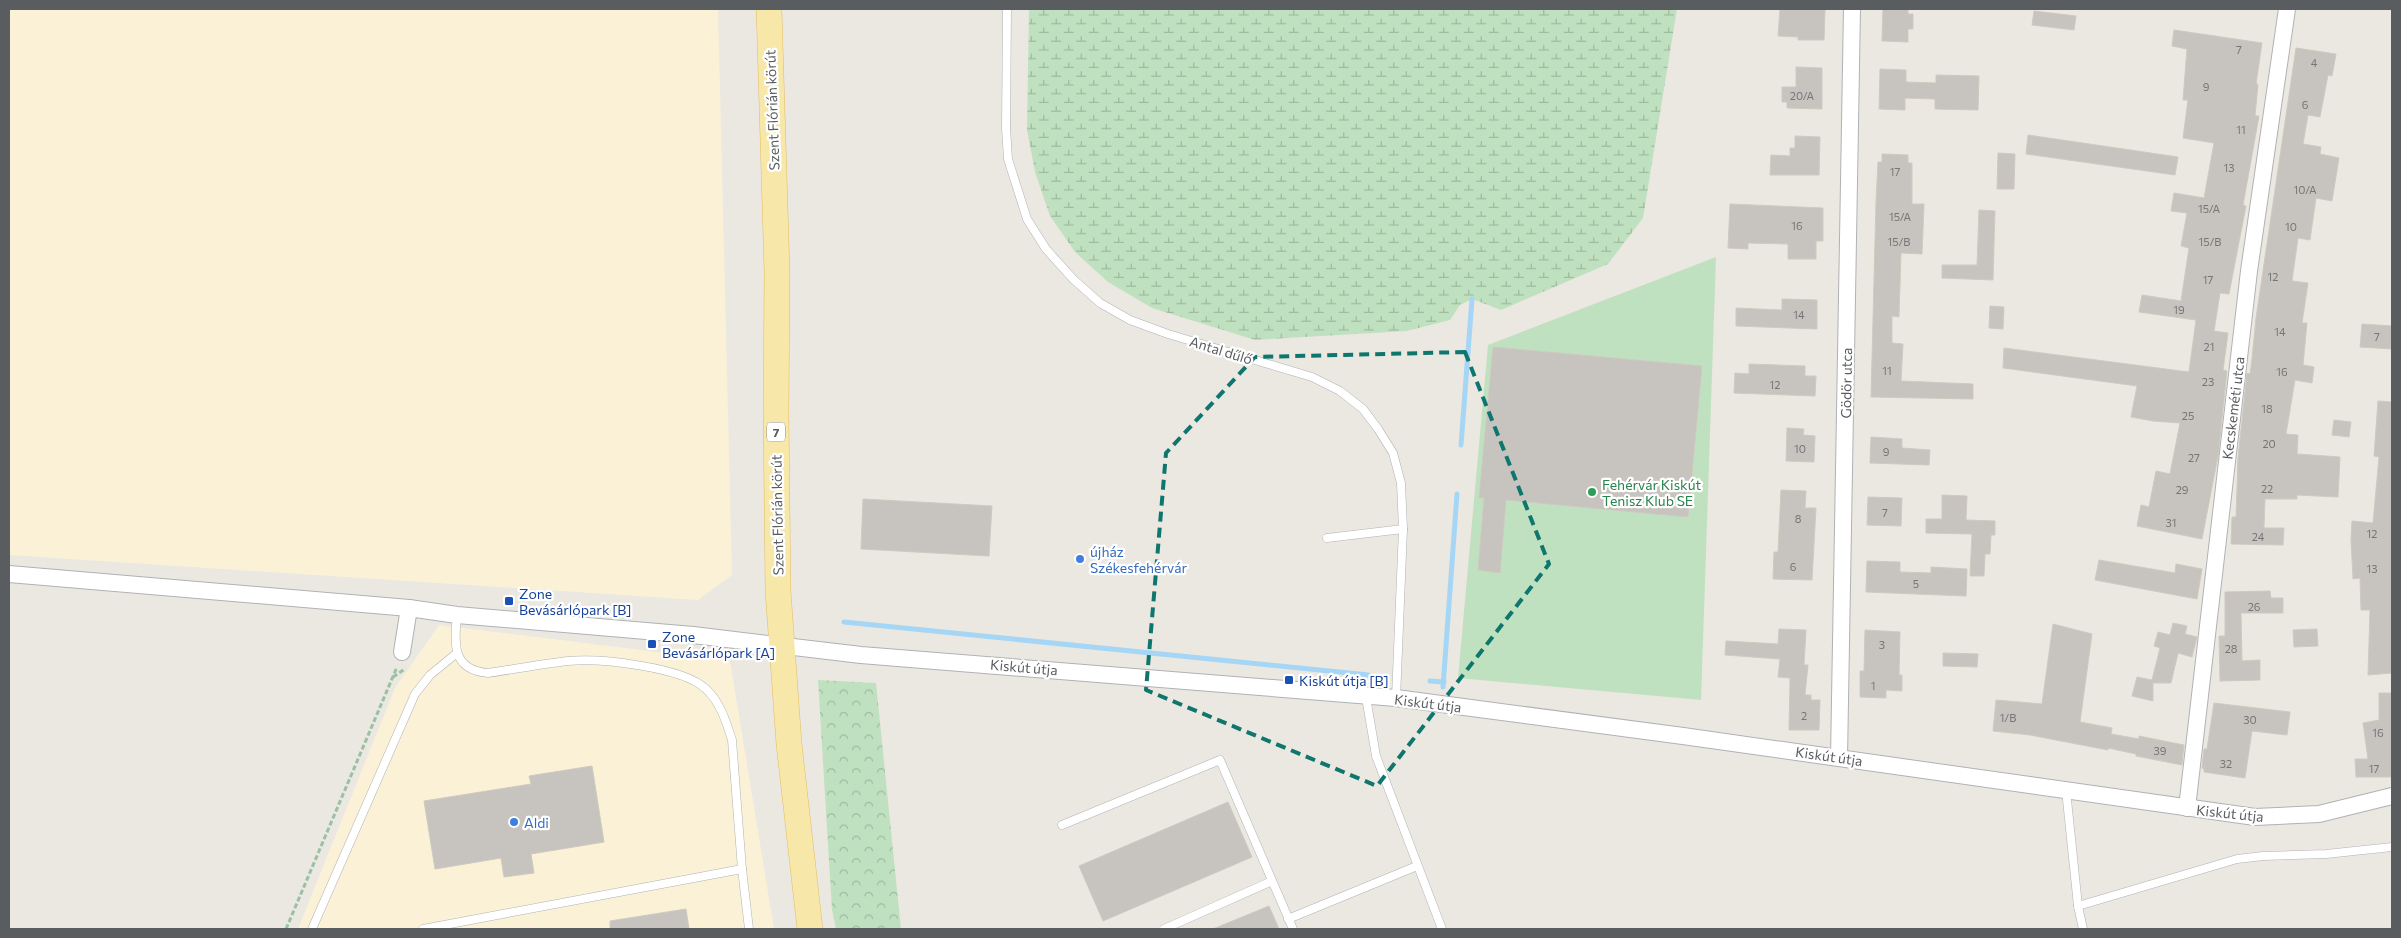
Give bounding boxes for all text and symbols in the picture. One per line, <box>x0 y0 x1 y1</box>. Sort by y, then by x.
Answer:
house number: 7 <box>2236 43 2242 56</box>
street label: Szent Flórián körút <box>761 49 783 171</box>
house number: 4 <box>2311 56 2318 69</box>
house number: 9 <box>2203 80 2210 93</box>
house number: 20/A <box>1790 89 1815 102</box>
house number: 6 <box>2302 98 2309 111</box>
house number: 11 <box>2236 123 2246 136</box>
house number: 13 <box>2224 161 2234 174</box>
house number: 17 <box>1890 165 1900 178</box>
house number: 10/A <box>2294 183 2317 196</box>
house number: 15/A <box>2198 202 2220 215</box>
house number: 15/A <box>1889 210 1911 223</box>
house number: 16 <box>1791 219 1803 232</box>
house number: 10 <box>2285 220 2297 233</box>
house number: 15/B <box>1888 235 1910 248</box>
house number: 15/B <box>2199 235 2221 248</box>
house number: 12 <box>2268 270 2278 283</box>
house number: 17 <box>2203 273 2213 286</box>
house number: 19 <box>2173 303 2185 316</box>
house number: 14 <box>1793 308 1805 321</box>
house number: 14 <box>2274 325 2286 338</box>
house number: 7 <box>2374 330 2380 343</box>
street label: Antal dűlő <box>1188 332 1254 368</box>
house number: 21 <box>2204 340 2214 353</box>
street label: Gödör utca <box>1837 347 1855 419</box>
street label: Kecskeméti utca <box>2218 356 2248 460</box>
house number: 11 <box>1882 364 1892 377</box>
house number: 16 <box>2276 365 2288 378</box>
house number: 23 <box>2202 375 2214 388</box>
house number: 12 <box>1770 378 1780 391</box>
house number: 18 <box>2261 402 2273 415</box>
house number: 25 <box>2182 409 2194 422</box>
road number: 7 <box>767 422 785 442</box>
house number: 20 <box>2262 437 2276 450</box>
house number: 10 <box>1794 442 1806 455</box>
house number: 9 <box>1883 445 1890 458</box>
house number: 27 <box>2188 451 2200 464</box>
street label: Szent Flórián körút <box>767 454 787 576</box>
place label: Fehérvár Kiskút Tenisz Klub SE <box>1602 476 1701 509</box>
house number: 22 <box>2261 482 2273 495</box>
house number: 29 <box>2176 483 2189 496</box>
marker: Fehérvár Kiskút Tenisz Klub SE <box>1586 486 1598 498</box>
house number: 7 <box>1882 506 1888 519</box>
house number: 8 <box>1795 512 1802 525</box>
house number: 31 <box>2166 516 2176 529</box>
house number: 12 <box>2367 527 2377 540</box>
house number: 24 <box>2252 530 2265 543</box>
place label: újház Székesfehérvár <box>1090 543 1187 576</box>
marker: újház Székesfehérvár <box>1074 553 1086 565</box>
house number: 6 <box>1790 560 1797 573</box>
house number: 13 <box>2367 562 2377 575</box>
house number: 5 <box>1913 577 1919 590</box>
place label: Zone Bevásárlópark [B] <box>519 585 631 618</box>
marker: Zone Bevásárlópark [B] <box>503 595 515 607</box>
house number: 26 <box>2248 600 2261 613</box>
place label: Zone Bevásárlópark [A] <box>662 628 775 661</box>
marker: Zone Bevásárlópark [A] <box>646 638 658 650</box>
house number: 3 <box>1879 638 1885 651</box>
house number: 28 <box>2225 642 2238 655</box>
street label: Kiskút útja <box>990 656 1058 678</box>
place label: Kiskút útja [B] <box>1299 672 1389 689</box>
marker: Kiskút útja [B] <box>1283 674 1295 686</box>
house number: 1 <box>1871 679 1875 692</box>
street label: Kiskút útja <box>1393 690 1463 716</box>
house number: 2 <box>1801 709 1807 722</box>
house number: 1/B <box>2000 711 2016 724</box>
house number: 30 <box>2243 713 2257 726</box>
house number: 16 <box>2372 726 2384 739</box>
street label: Kiskút útja <box>1794 743 1864 769</box>
house number: 39 <box>2154 744 2167 757</box>
house number: 32 <box>2220 757 2232 770</box>
house number: 17 <box>2369 762 2379 775</box>
street label: Kiskút útja <box>2195 801 2265 825</box>
place label: Aldi <box>524 814 549 831</box>
marker: Aldi <box>508 816 520 828</box>

